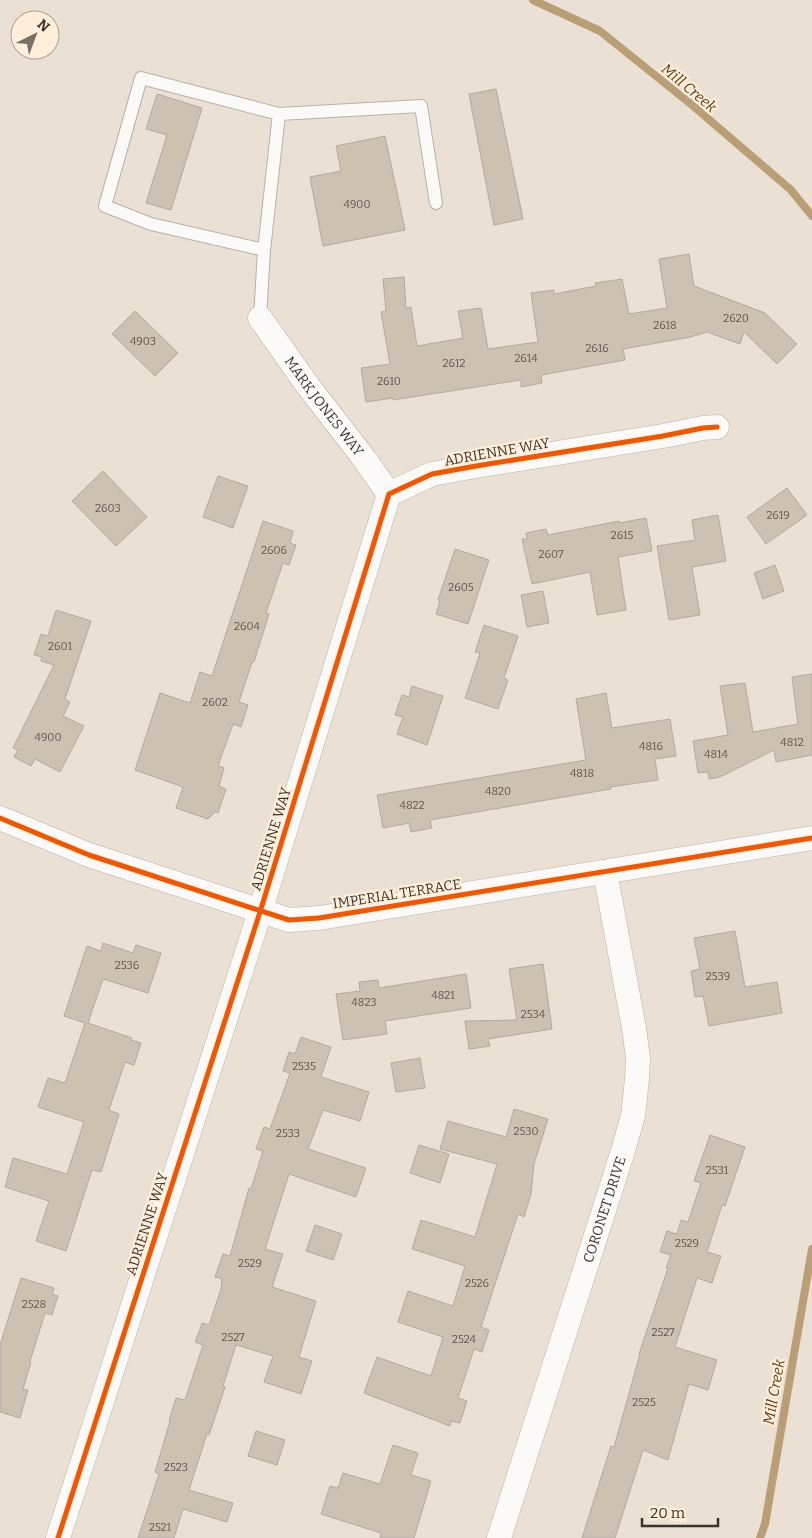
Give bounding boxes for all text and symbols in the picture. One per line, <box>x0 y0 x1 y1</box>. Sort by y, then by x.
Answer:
north arrow <box>10 10 60 60</box>
text: N <box>34 16 53 36</box>
water label: Mill Creek <box>658 60 721 117</box>
house number: 4900 <box>344 198 370 211</box>
house number: 2620 <box>723 312 749 325</box>
house number: 2618 <box>653 319 677 332</box>
house number: 4903 <box>130 335 156 348</box>
house number: 2616 <box>585 342 609 355</box>
house number: 2614 <box>514 352 538 365</box>
street label: MARK JONES WAY <box>281 353 367 459</box>
house number: 2612 <box>443 357 465 370</box>
house number: 2610 <box>377 375 401 388</box>
street label: ADRIENNE WAY <box>443 434 551 470</box>
house number: 2603 <box>95 502 121 515</box>
house number: 2619 <box>766 509 790 522</box>
house number: 2615 <box>611 529 633 542</box>
house number: 2606 <box>261 544 287 557</box>
house number: 2607 <box>538 548 564 561</box>
house number: 2605 <box>448 581 474 594</box>
house number: 2604 <box>234 620 261 633</box>
house number: 2601 <box>48 640 72 653</box>
house number: 2602 <box>202 696 228 709</box>
house number: 4900 <box>35 731 61 744</box>
house number: 4812 <box>780 736 804 749</box>
house number: 4816 <box>639 740 663 753</box>
house number: 4814 <box>704 748 729 761</box>
house number: 4818 <box>570 767 594 780</box>
street label: ADRIENNE WAY <box>247 785 295 893</box>
house number: 4820 <box>485 785 511 798</box>
house number: 4822 <box>399 799 425 812</box>
street label: IMPERIAL TERRACE <box>331 875 463 913</box>
house number: 2536 <box>115 959 139 972</box>
house number: 2539 <box>706 970 730 983</box>
house number: 4821 <box>431 989 455 1002</box>
house number: 4823 <box>351 996 377 1009</box>
house number: 2534 <box>521 1008 546 1021</box>
house number: 2535 <box>292 1060 316 1073</box>
house number: 2530 <box>514 1125 538 1138</box>
house number: 2533 <box>276 1127 300 1140</box>
street label: CORONET DRIVE <box>579 1154 629 1265</box>
house number: 2531 <box>706 1164 729 1177</box>
street label: ADRIENNE WAY <box>122 1171 172 1277</box>
house number: 2529 <box>675 1237 699 1250</box>
house number: 2529 <box>238 1257 262 1270</box>
house number: 2526 <box>465 1277 489 1290</box>
house number: 2528 <box>22 1298 46 1311</box>
house number: 2527 <box>651 1326 675 1339</box>
house number: 2527 <box>221 1331 245 1344</box>
house number: 2524 <box>452 1333 477 1346</box>
water label: Mill Creek <box>759 1357 789 1426</box>
house number: 2525 <box>632 1396 656 1409</box>
house number: 2523 <box>164 1461 188 1474</box>
scale bar <box>642 1496 718 1528</box>
text: 20 m <box>650 1504 686 1522</box>
house number: 2521 <box>149 1521 172 1534</box>

